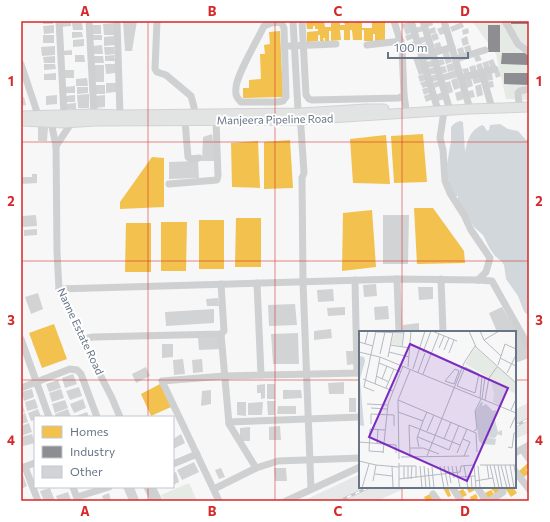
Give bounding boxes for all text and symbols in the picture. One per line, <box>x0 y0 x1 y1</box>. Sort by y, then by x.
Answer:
text: A <box>80 3 90 19</box>
text: B <box>208 3 217 19</box>
text: C <box>334 3 343 19</box>
text: D <box>460 3 470 19</box>
scale bar <box>388 34 468 60</box>
text: 100 m <box>394 40 428 54</box>
text: 1 <box>8 73 14 89</box>
text: 1 <box>536 73 542 89</box>
street label: Manjeera Pipeline Road <box>217 111 333 127</box>
text: 2 <box>7 193 15 209</box>
text: 2 <box>535 193 543 209</box>
street label: Nanne Estate Road <box>55 286 107 376</box>
text: 3 <box>7 312 15 328</box>
text: 3 <box>535 312 543 328</box>
inset map <box>359 331 516 488</box>
legend <box>34 416 174 488</box>
text: Homes <box>70 424 108 438</box>
text: 4 <box>7 432 15 448</box>
text: 4 <box>535 432 543 448</box>
text: Industry <box>70 444 115 458</box>
text: Other <box>70 464 103 478</box>
text: A <box>80 503 90 519</box>
text: B <box>208 503 217 519</box>
text: C <box>334 503 343 519</box>
text: D <box>460 503 470 519</box>

